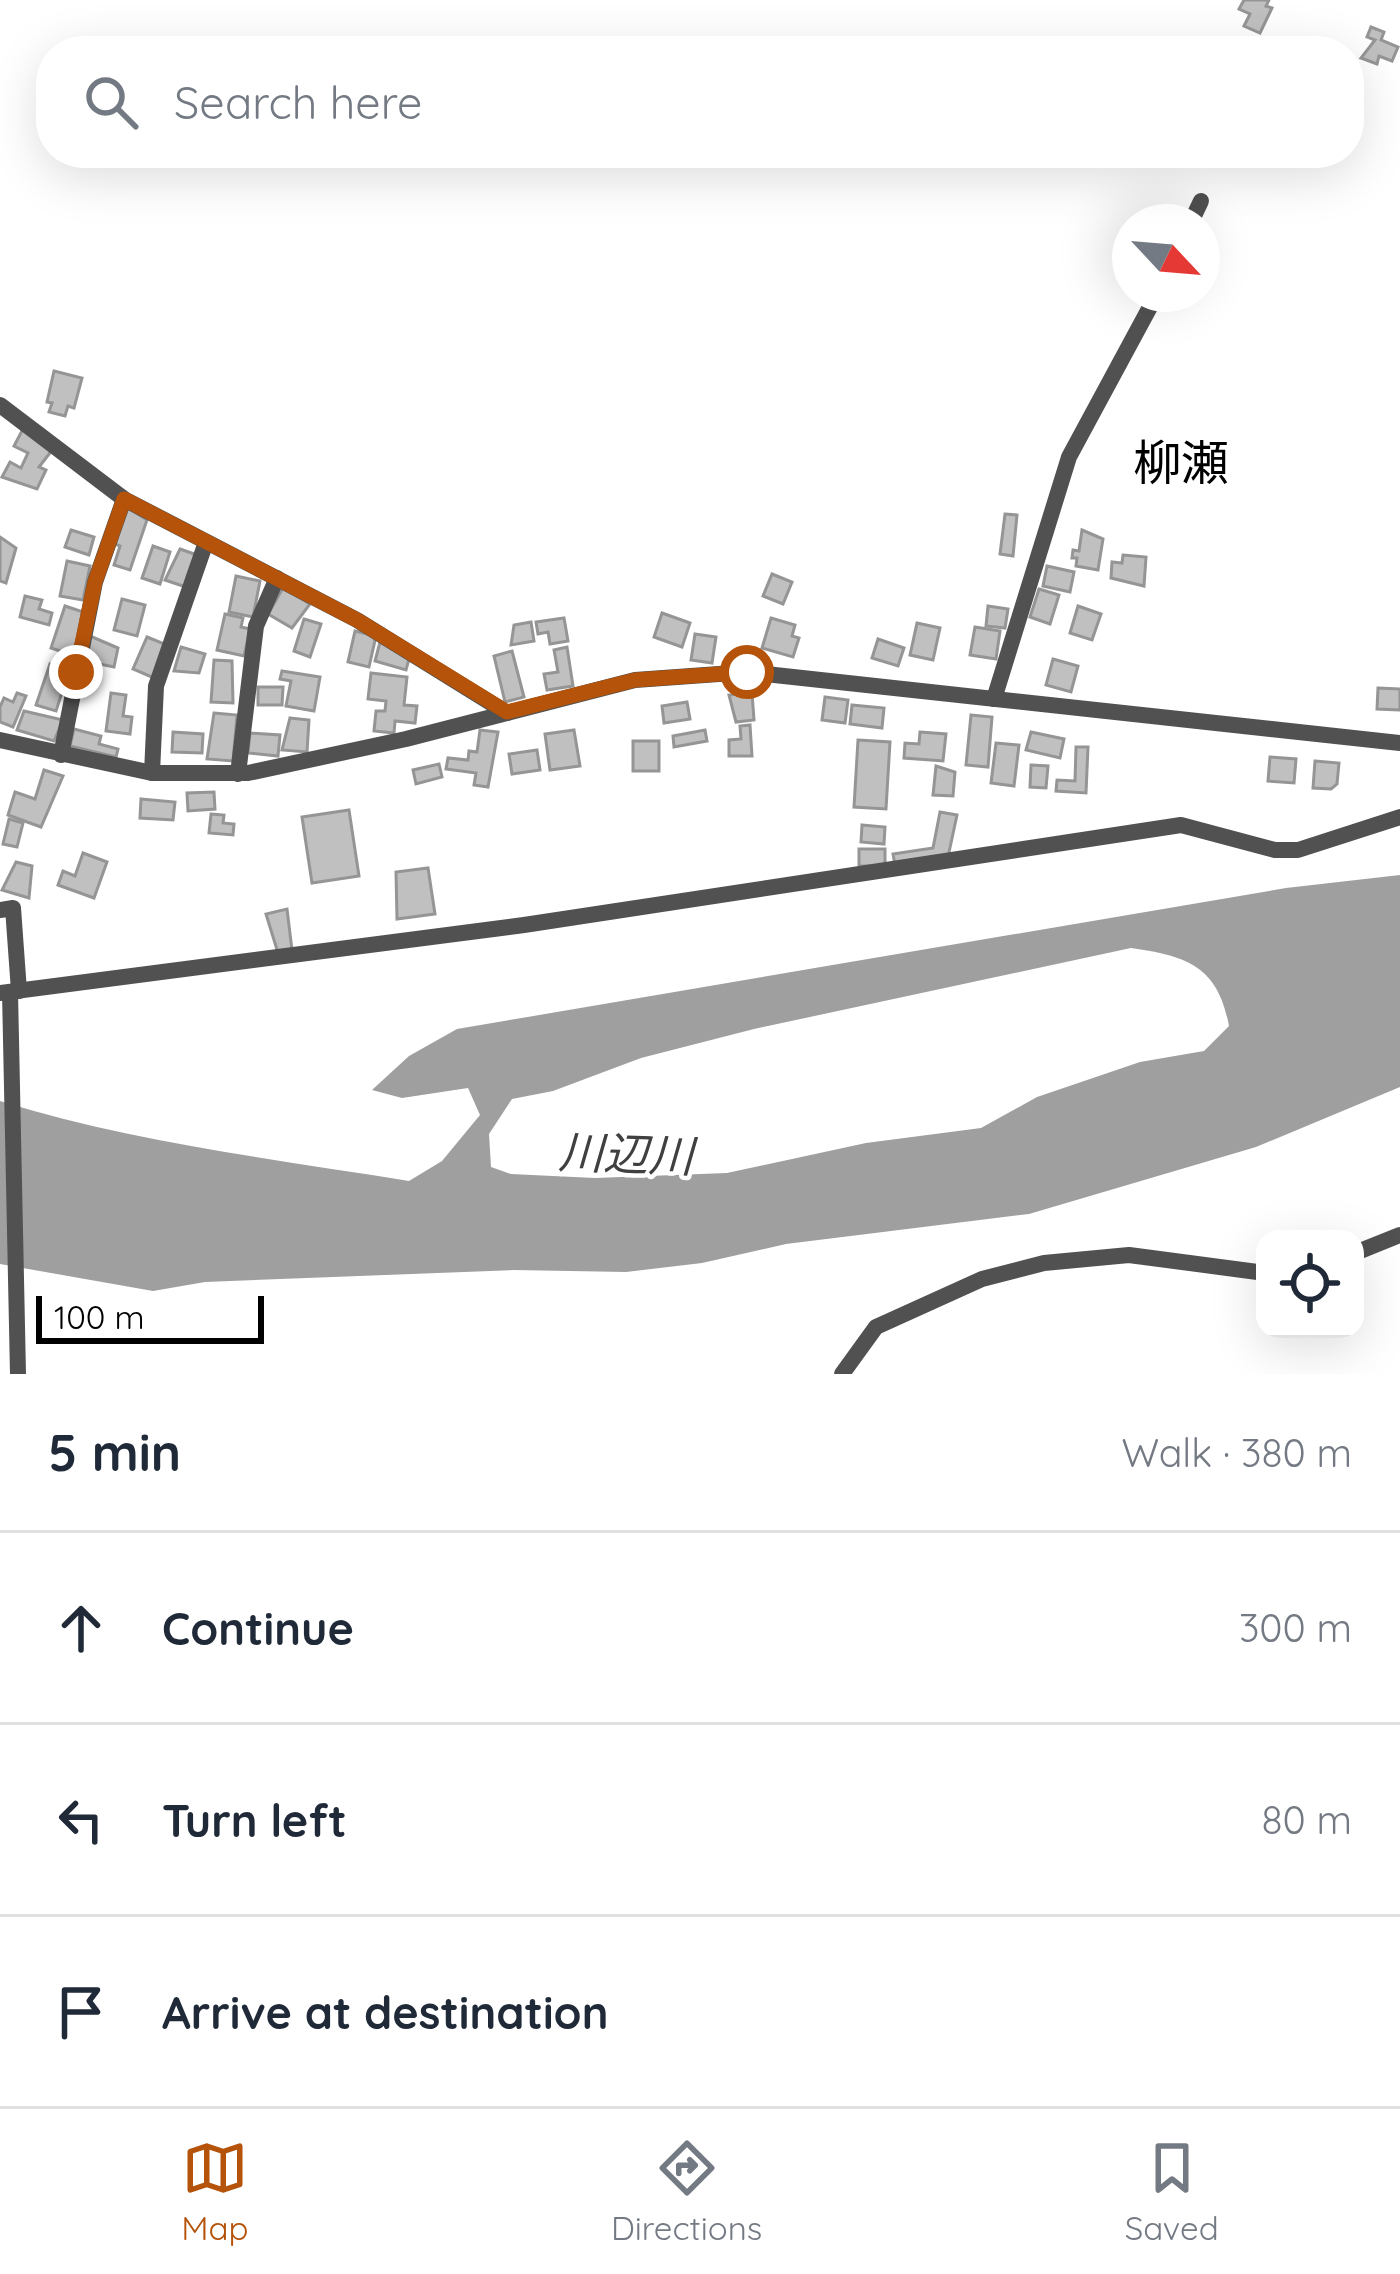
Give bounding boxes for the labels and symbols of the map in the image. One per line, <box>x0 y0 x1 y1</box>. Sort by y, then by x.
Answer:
north arrow <box>1112 204 1220 312</box>
district label: 柳瀬 <box>1133 432 1229 492</box>
route end <box>49 645 103 699</box>
route start <box>720 645 774 699</box>
water label: 川辺川 <box>558 1123 698 1183</box>
scale bar <box>36 1290 264 1343</box>

